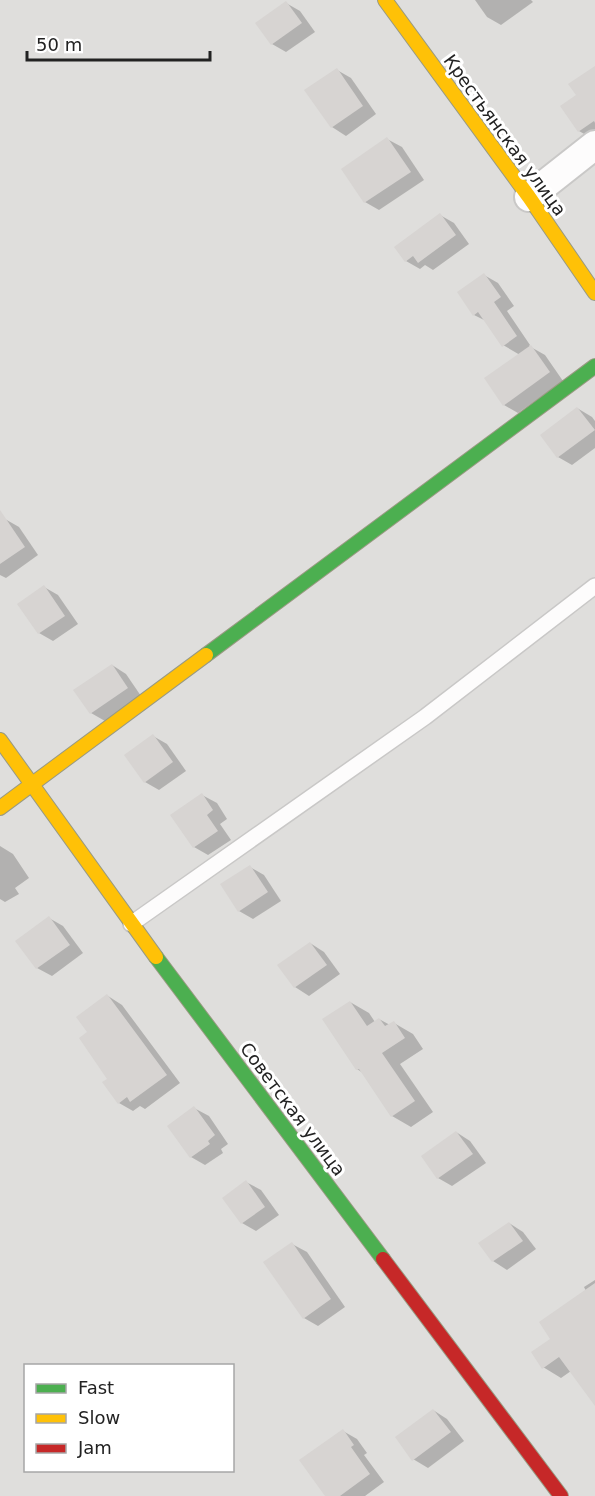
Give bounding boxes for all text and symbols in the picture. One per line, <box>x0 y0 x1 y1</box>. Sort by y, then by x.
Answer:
scale bar <box>27 24 210 62</box>
text: 50 m <box>36 34 82 55</box>
street label: Крестьянская улица <box>439 50 571 220</box>
street label: Советская улица <box>236 1038 350 1180</box>
legend <box>24 1364 234 1472</box>
text: Fast <box>78 1377 114 1398</box>
text: Slow <box>78 1407 120 1428</box>
text: Jam <box>77 1437 112 1458</box>

